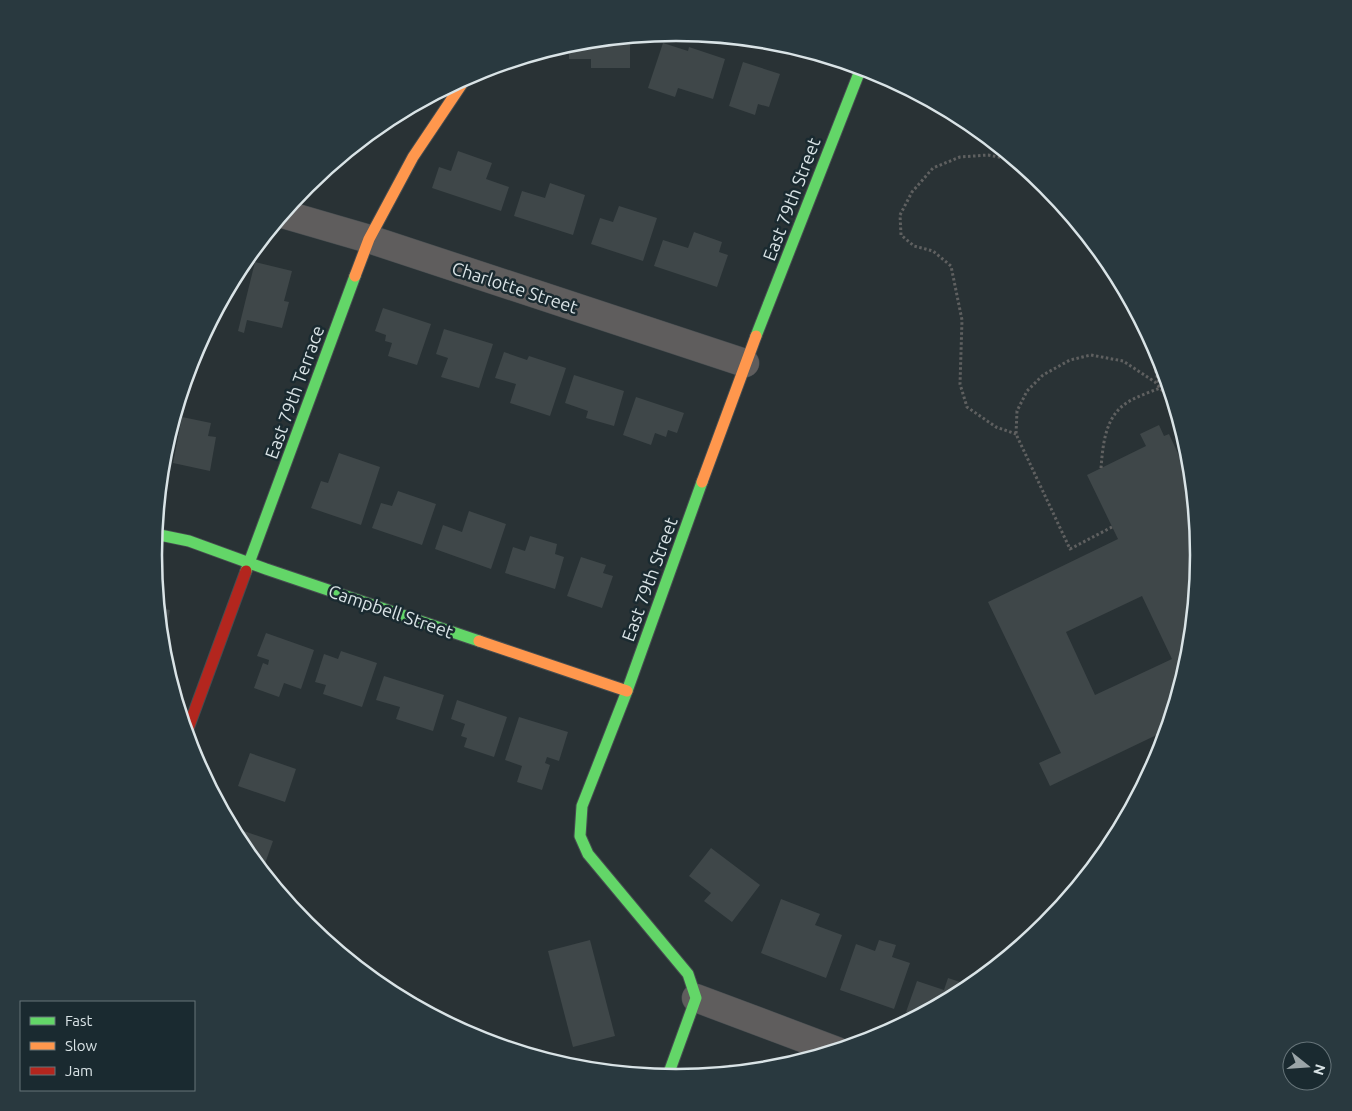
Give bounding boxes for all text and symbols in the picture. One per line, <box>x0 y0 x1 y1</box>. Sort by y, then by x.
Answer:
street label: East 79th Street <box>758 135 824 263</box>
street label: Charlotte Street <box>450 257 580 317</box>
street label: East 79th Terrace <box>261 323 327 461</box>
street label: East 79th Street <box>617 514 681 644</box>
street label: Campbell Street <box>326 580 456 642</box>
legend <box>20 1001 195 1091</box>
text: Fast <box>65 1012 93 1029</box>
text: Slow <box>65 1037 98 1054</box>
north arrow <box>1282 1041 1332 1091</box>
text: Jam <box>65 1062 93 1079</box>
text: N <box>1310 1062 1329 1077</box>

